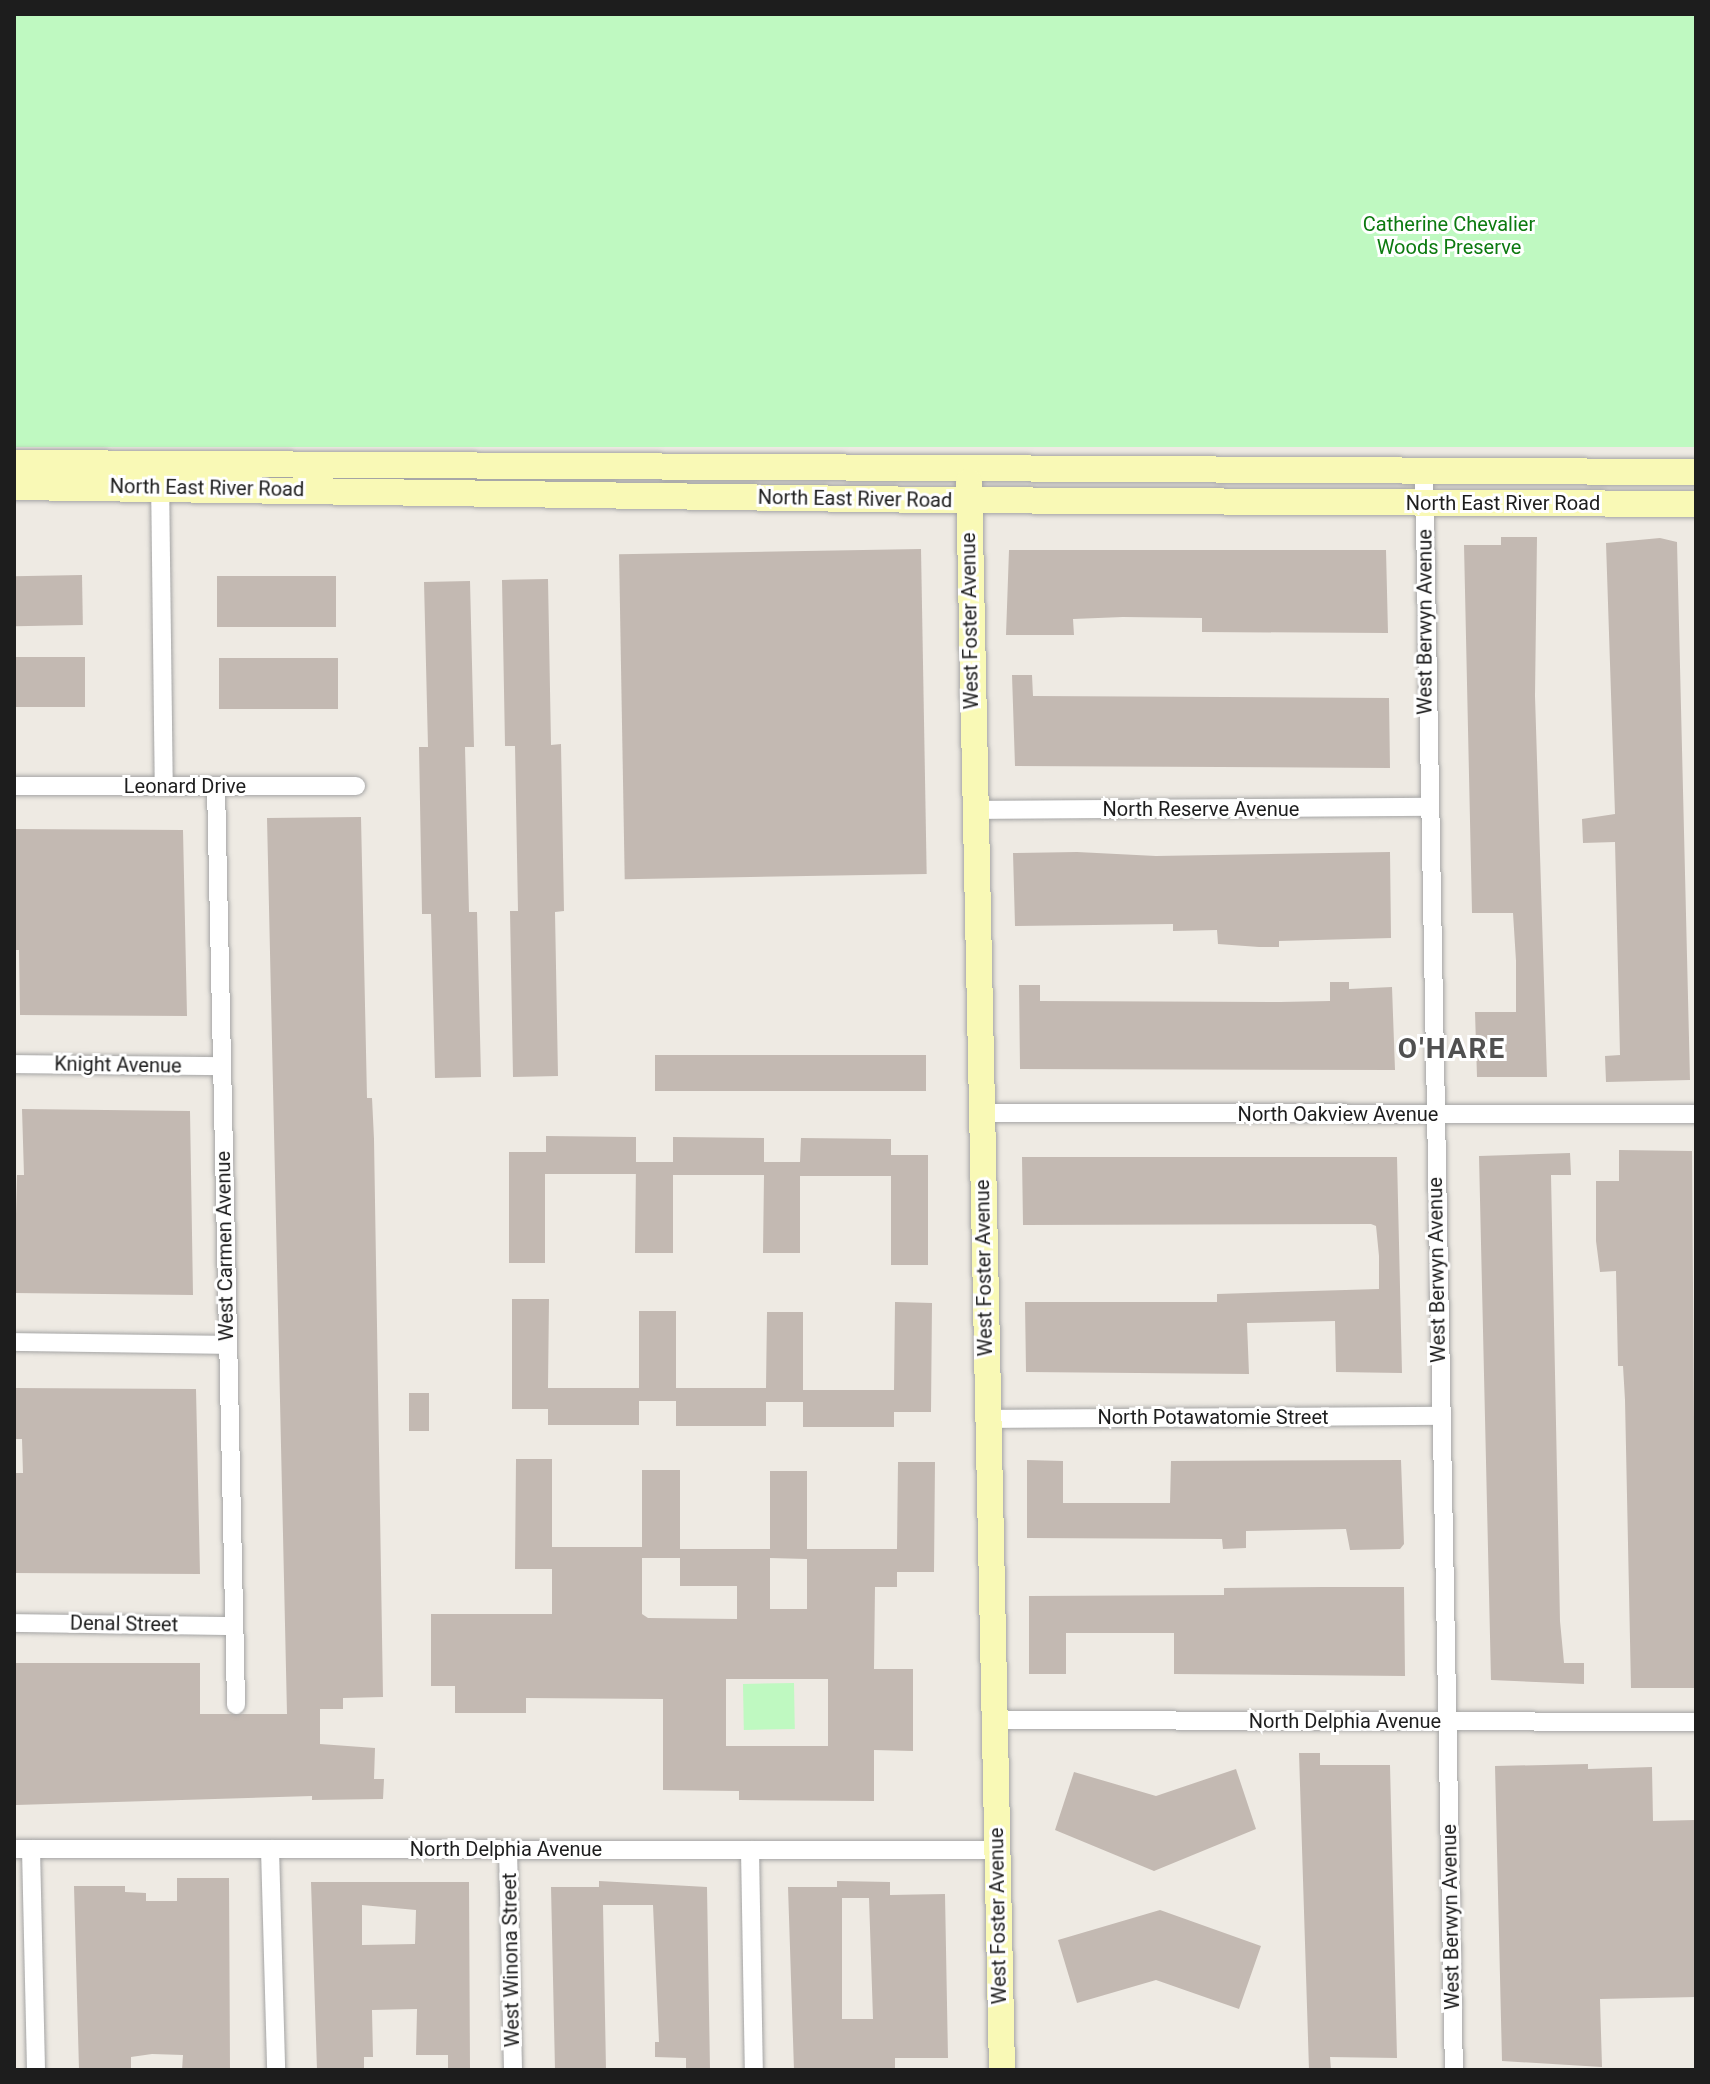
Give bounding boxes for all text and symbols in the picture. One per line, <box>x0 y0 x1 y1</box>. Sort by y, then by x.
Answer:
park label: Catherine Chevalier Woods Preserve <box>1363 212 1535 259</box>
street label: North East River Road <box>110 474 304 502</box>
street label: North East River Road <box>758 485 952 513</box>
street label: North East River Road <box>1406 491 1600 515</box>
street label: West Berwyn Avenue <box>1413 529 1437 715</box>
street label: West Foster Avenue <box>956 532 984 710</box>
street label: Leonard Drive <box>124 774 246 798</box>
street label: North Reserve Avenue <box>1103 797 1299 821</box>
district label: O'HARE <box>1398 1032 1506 1066</box>
street label: Knight Avenue <box>54 1052 182 1078</box>
street label: North Oakview Avenue <box>1238 1102 1438 1126</box>
street label: West Carmen Avenue <box>211 1151 239 1341</box>
street label: West Berwyn Avenue <box>1423 1177 1451 1363</box>
street label: West Foster Avenue <box>970 1179 998 1357</box>
street label: North Potawatomie Street <box>1097 1405 1329 1429</box>
street label: Denal Street <box>70 1611 178 1637</box>
street label: North Delphia Avenue <box>1249 1709 1441 1733</box>
street label: West Berwyn Avenue <box>1437 1824 1465 2010</box>
street label: West Foster Avenue <box>984 1827 1012 2005</box>
street label: North Delphia Avenue <box>410 1837 602 1861</box>
street label: West Winona Street <box>497 1873 525 2047</box>

